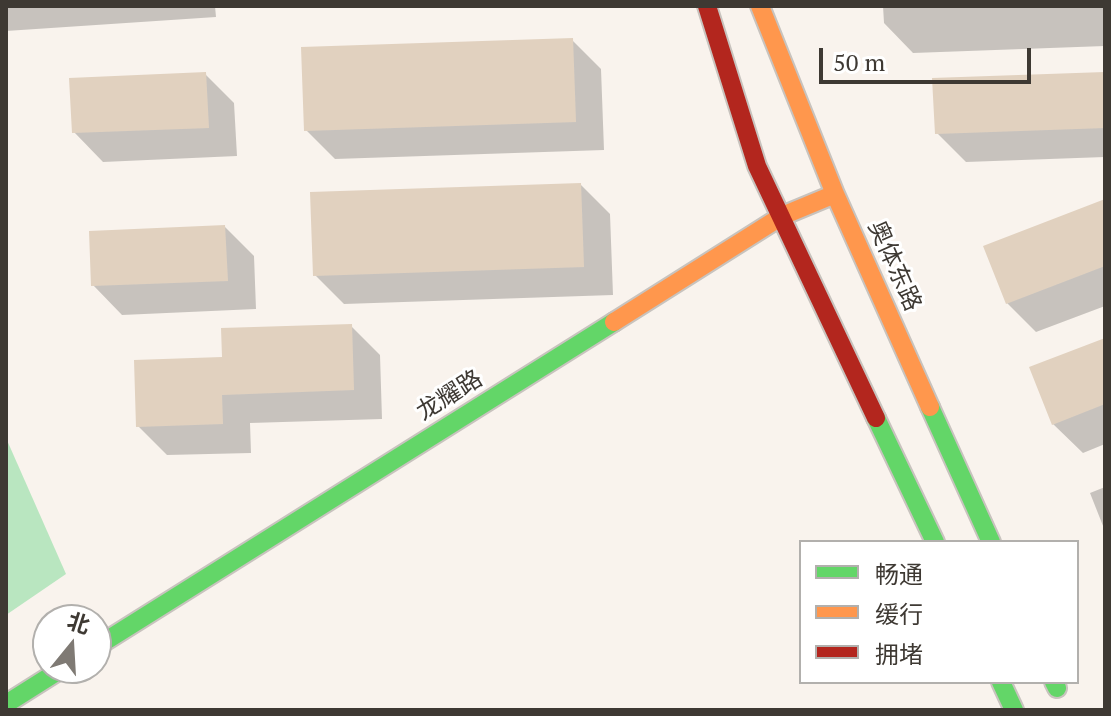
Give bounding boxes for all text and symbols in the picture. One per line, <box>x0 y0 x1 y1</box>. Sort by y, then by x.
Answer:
scale bar <box>823 32 1035 82</box>
text: 50 m <box>833 46 885 78</box>
street label: 奥体东路 <box>861 216 927 316</box>
street label: 龙耀路 <box>412 365 488 427</box>
legend <box>799 540 1079 684</box>
text: 畅通 <box>875 558 923 590</box>
text: 缓行 <box>875 598 923 630</box>
north arrow <box>32 604 112 684</box>
text: 北 <box>64 605 94 640</box>
text: 拥堵 <box>875 638 923 670</box>

